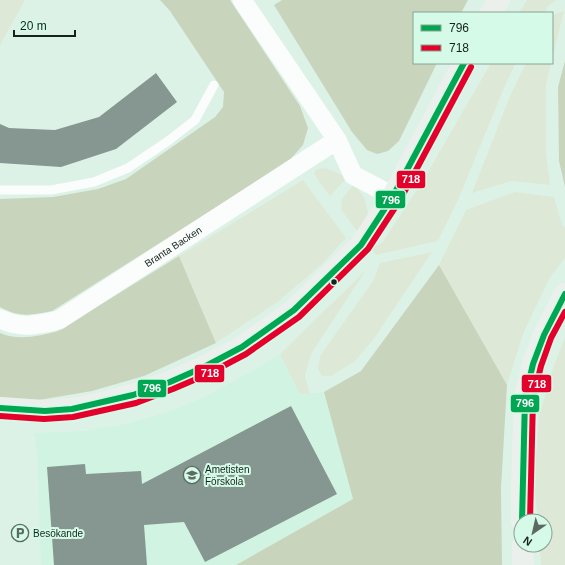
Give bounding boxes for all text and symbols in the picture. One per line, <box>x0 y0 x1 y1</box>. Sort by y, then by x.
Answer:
scale bar <box>14 12 75 38</box>
legend <box>413 12 553 64</box>
text: 20 m <box>20 19 47 33</box>
text: 796 <box>449 21 469 35</box>
text: 718 <box>449 41 469 55</box>
line badge: 718 <box>396 170 426 189</box>
text: 718 <box>402 173 420 185</box>
line badge: 796 <box>375 190 406 209</box>
text: 796 <box>382 194 400 206</box>
street label: Branta Backen <box>143 224 204 269</box>
unlabelled marker <box>329 277 339 287</box>
line badge: 718 <box>194 364 225 383</box>
text: 718 <box>201 367 219 379</box>
line badge: 718 <box>521 374 552 393</box>
text: 718 <box>528 378 546 390</box>
line badge: 796 <box>137 379 167 398</box>
text: 796 <box>143 382 161 394</box>
line badge: 796 <box>510 394 540 413</box>
text: 796 <box>516 397 534 409</box>
place label: Ametisten Förskola <box>205 464 249 487</box>
school or university icon: Ametisten Förskola <box>182 465 202 485</box>
north arrow <box>513 513 553 553</box>
parking icon: Besökande <box>10 523 30 543</box>
place label: Besökande <box>33 528 83 539</box>
text: N <box>521 534 534 548</box>

